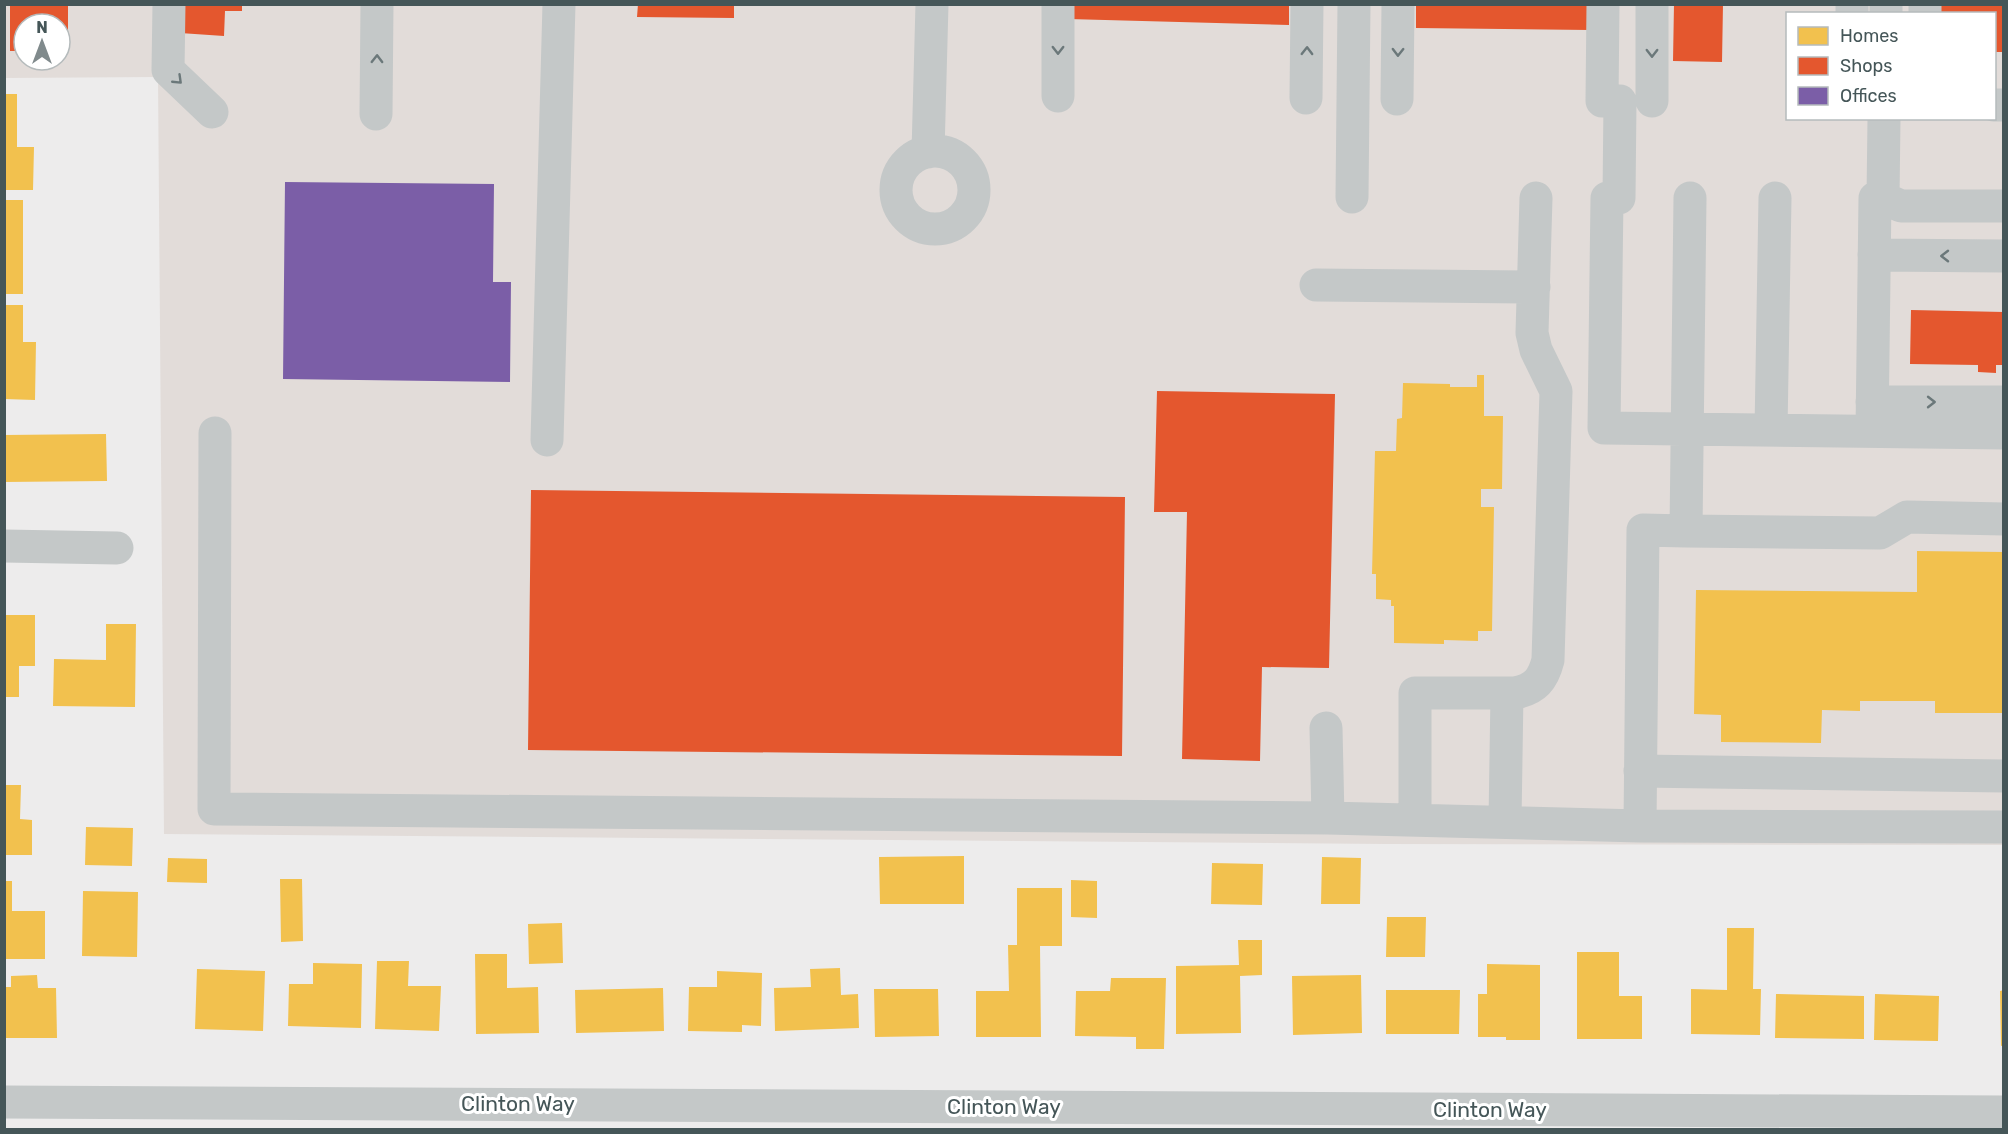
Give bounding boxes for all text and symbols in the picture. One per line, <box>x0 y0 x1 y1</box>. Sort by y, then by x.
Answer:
north arrow <box>12 12 72 72</box>
legend <box>1786 12 1996 120</box>
text: N <box>36 18 48 37</box>
text: Homes <box>1840 25 1898 47</box>
one-way arrow <box>1052 46 1064 55</box>
one-way arrow <box>1300 47 1313 56</box>
one-way arrow <box>1391 47 1404 56</box>
one-way arrow <box>1646 48 1658 57</box>
one-way arrow <box>371 55 383 64</box>
text: Shops <box>1840 55 1892 77</box>
one-way arrow <box>171 72 182 83</box>
text: Offices <box>1840 85 1897 107</box>
one-way arrow <box>1941 250 1950 262</box>
one-way arrow <box>1926 396 1935 408</box>
street label: Clinton Way <box>461 1091 575 1116</box>
street label: Clinton Way <box>947 1094 1061 1119</box>
street label: Clinton Way <box>1433 1097 1547 1122</box>

